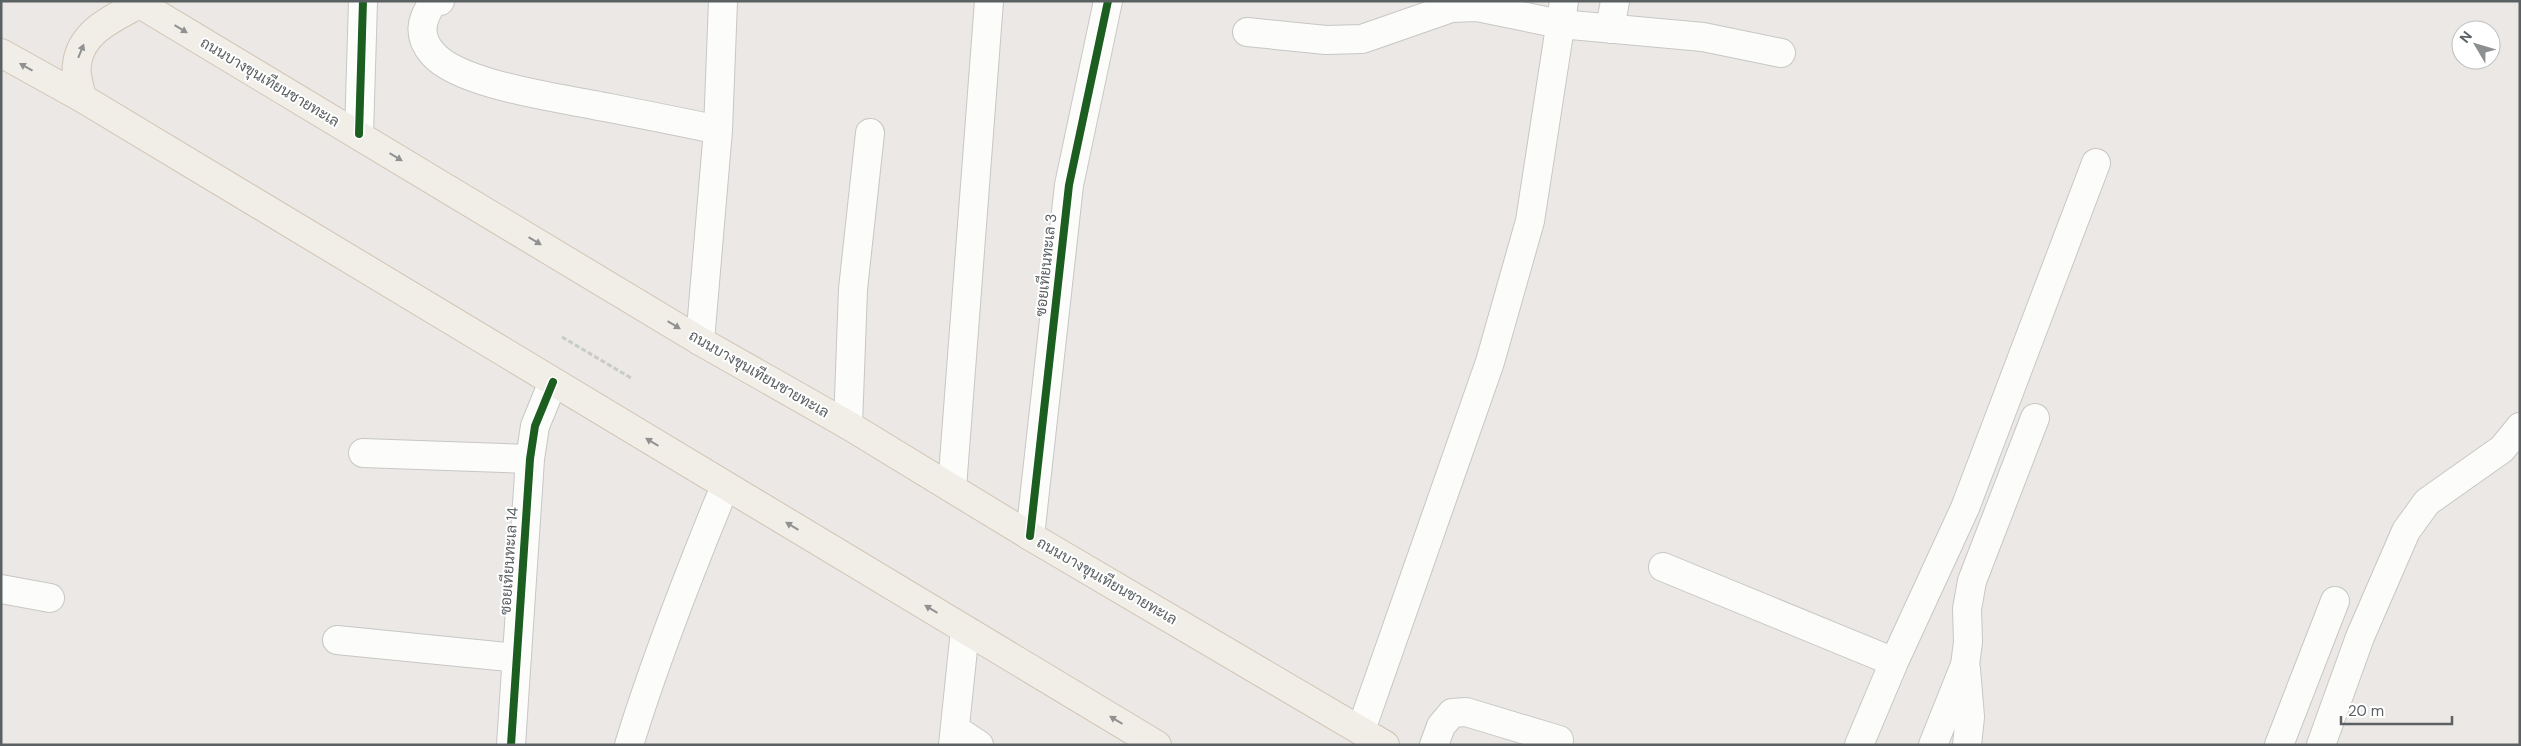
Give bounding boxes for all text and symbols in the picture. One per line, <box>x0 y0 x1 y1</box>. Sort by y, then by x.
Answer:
north arrow <box>2451 20 2501 70</box>
one-way arrow <box>174 24 187 33</box>
text: N <box>2456 27 2476 47</box>
street label: ถนนบางขุนเทียนชายทะเล <box>196 33 343 132</box>
one-way arrow <box>77 43 85 58</box>
one-way arrow <box>20 63 33 72</box>
one-way arrow <box>389 152 402 161</box>
street label: ซอยเทียนทะเล 3 <box>1031 213 1061 317</box>
one-way arrow <box>528 236 541 245</box>
one-way arrow <box>667 320 680 329</box>
street label: ถนนบางขุนเทียนชายทะเล <box>685 326 833 423</box>
one-way arrow <box>646 438 659 447</box>
street label: ซอยเทียนทะเล 14 <box>495 506 523 616</box>
one-way arrow <box>785 521 798 530</box>
street label: ถนนบางขุนเทียนชายทะเล <box>1033 533 1181 630</box>
one-way arrow <box>925 605 938 614</box>
scale bar <box>2341 694 2452 726</box>
text: 20 m <box>2348 701 2384 721</box>
one-way arrow <box>1109 715 1122 724</box>

